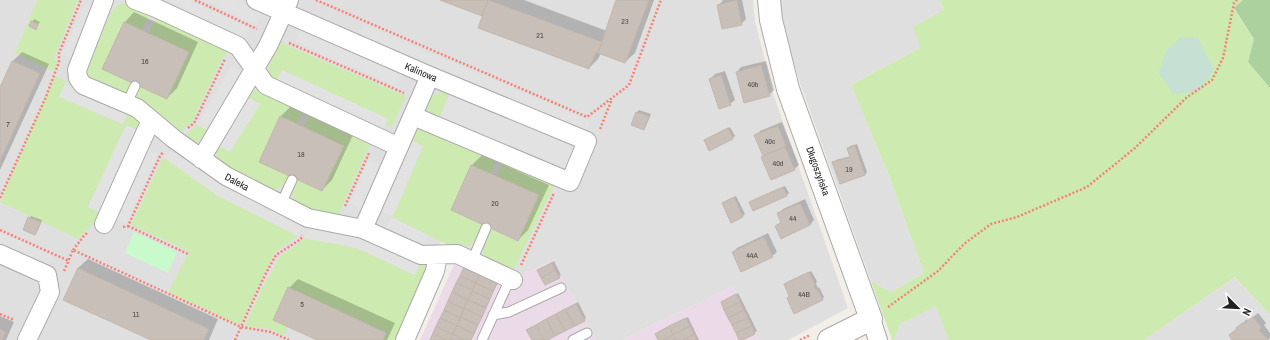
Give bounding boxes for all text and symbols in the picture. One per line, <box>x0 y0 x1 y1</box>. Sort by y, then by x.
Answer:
house number: 23 <box>621 16 629 26</box>
house number: 21 <box>536 30 544 40</box>
house number: 16 <box>141 56 149 66</box>
street label: Kalinowa <box>403 59 439 85</box>
house number: 40b <box>748 79 759 89</box>
house number: 7 <box>6 119 10 129</box>
house number: 40c <box>765 136 776 146</box>
street label: Długoszyńska <box>803 145 833 198</box>
house number: 18 <box>297 149 305 159</box>
house number: 40d <box>773 158 784 168</box>
house number: 19 <box>845 164 853 174</box>
street label: Daleka <box>223 170 252 194</box>
house number: 20 <box>491 198 499 208</box>
house number: 44 <box>789 213 797 223</box>
house number: 44A <box>746 250 758 260</box>
north arrow <box>1218 288 1258 328</box>
house number: 44B <box>798 289 810 299</box>
house number: 5 <box>300 299 304 309</box>
text: N <box>1239 306 1255 318</box>
house number: 11 <box>133 309 140 319</box>

